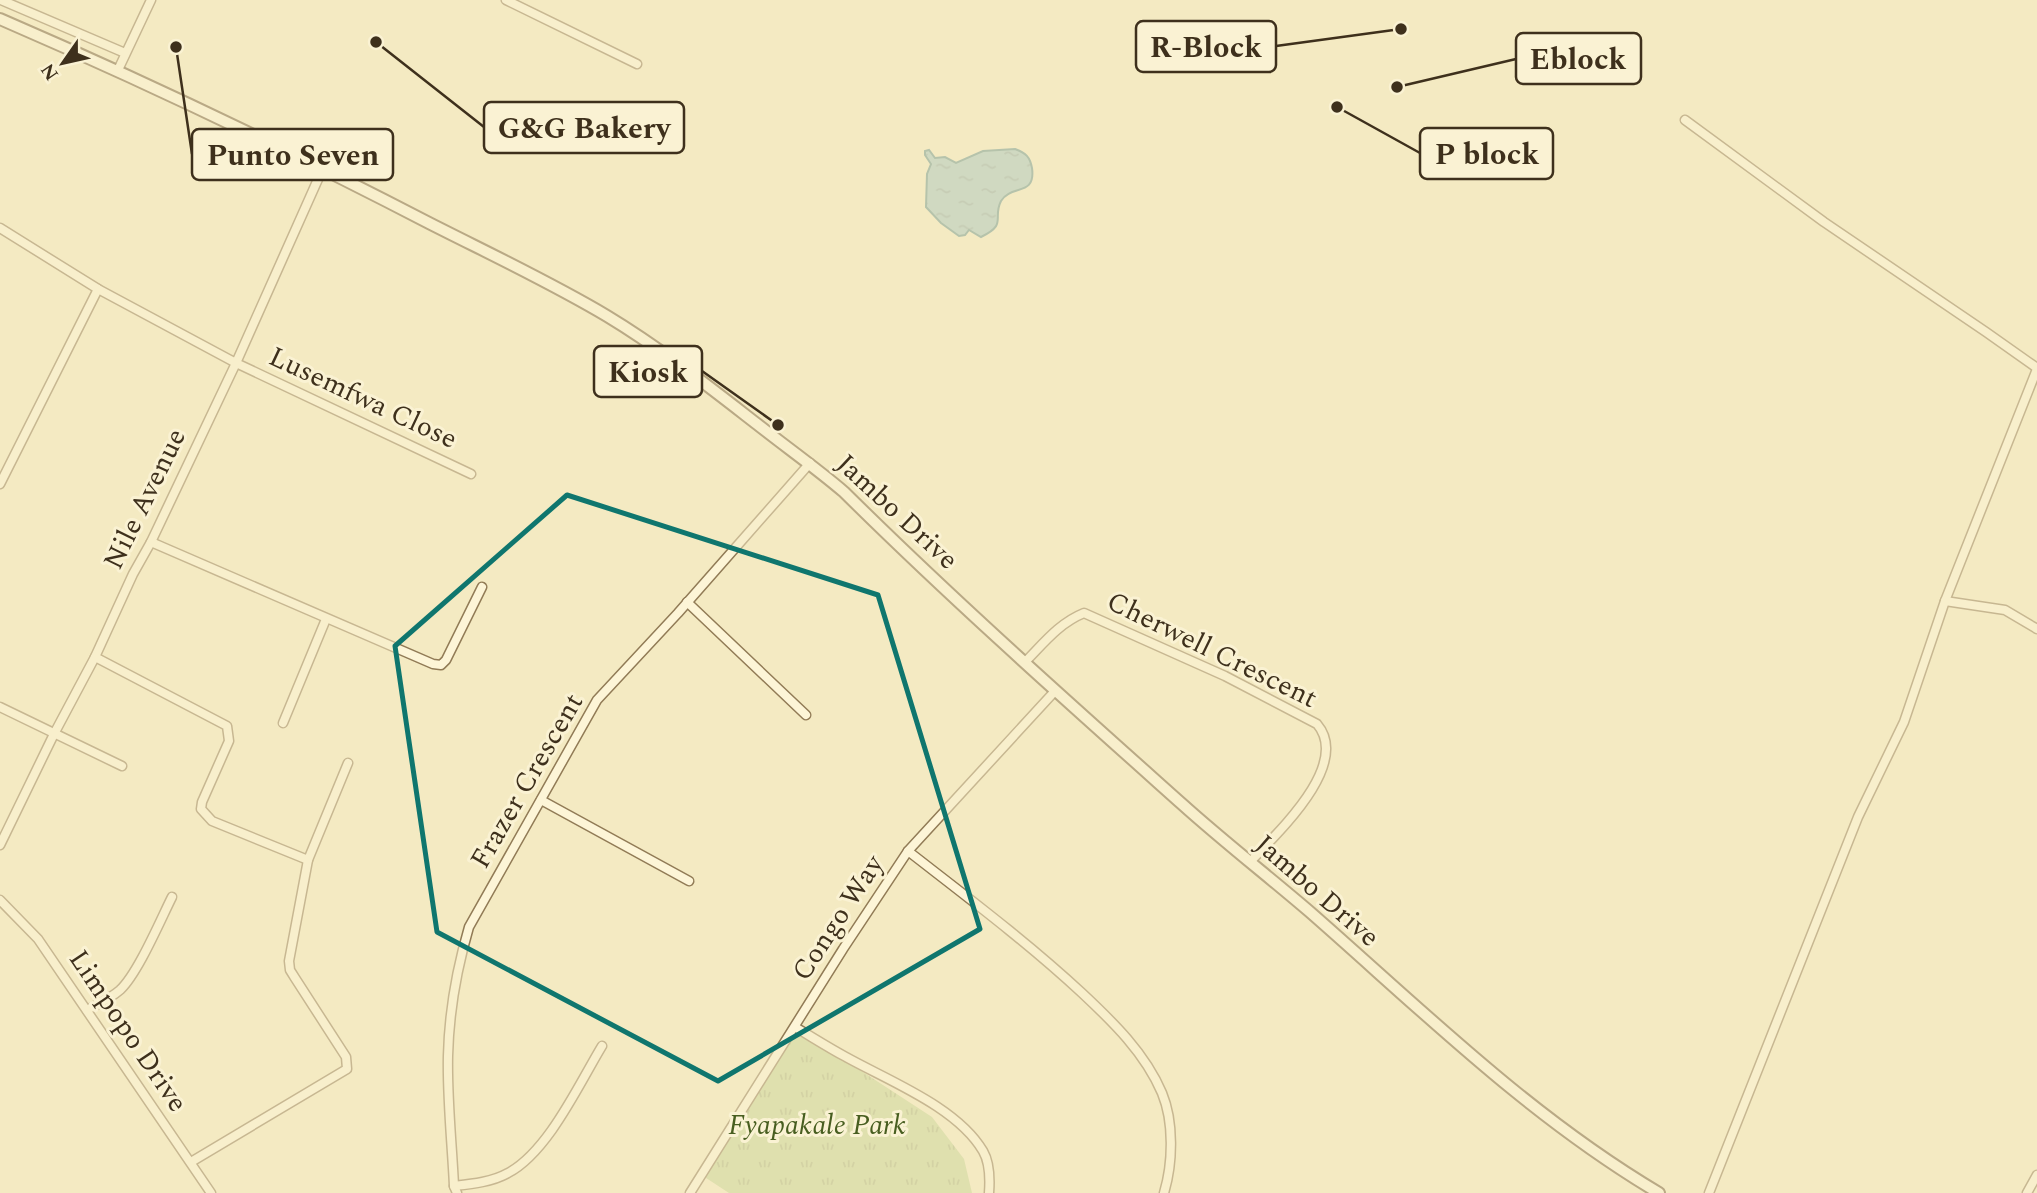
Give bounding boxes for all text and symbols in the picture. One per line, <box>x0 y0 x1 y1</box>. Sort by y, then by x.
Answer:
callout: R-Block <box>1136 21 1276 72</box>
text: R-Block <box>1150 25 1262 71</box>
north arrow <box>28 28 98 98</box>
callout: Eblock <box>1516 33 1641 84</box>
text: Eblock <box>1530 37 1626 83</box>
text: N <box>34 57 67 86</box>
callout: G&G Bakery <box>484 102 684 153</box>
text: G&G Bakery <box>498 106 672 152</box>
callout: P block <box>1420 128 1553 179</box>
callout: Punto Seven <box>192 129 393 180</box>
text: P block <box>1435 132 1539 178</box>
text: Punto Seven <box>207 133 379 179</box>
street label: Lusemfwa Close <box>262 335 464 461</box>
callout: Kiosk <box>594 346 702 397</box>
text: Kiosk <box>608 350 688 396</box>
street label: Nile Avenue <box>92 421 198 577</box>
street label: Jambo Drive <box>826 444 968 580</box>
street label: Cherwell Crescent <box>1099 580 1325 720</box>
street label: Frazer Crescent <box>459 685 595 877</box>
street label: Jambo Drive <box>1245 824 1389 958</box>
street label: Congo Way <box>781 845 896 990</box>
street label: Limpopo Drive <box>58 941 198 1121</box>
park label: Fyapakale Park <box>728 1104 906 1147</box>

